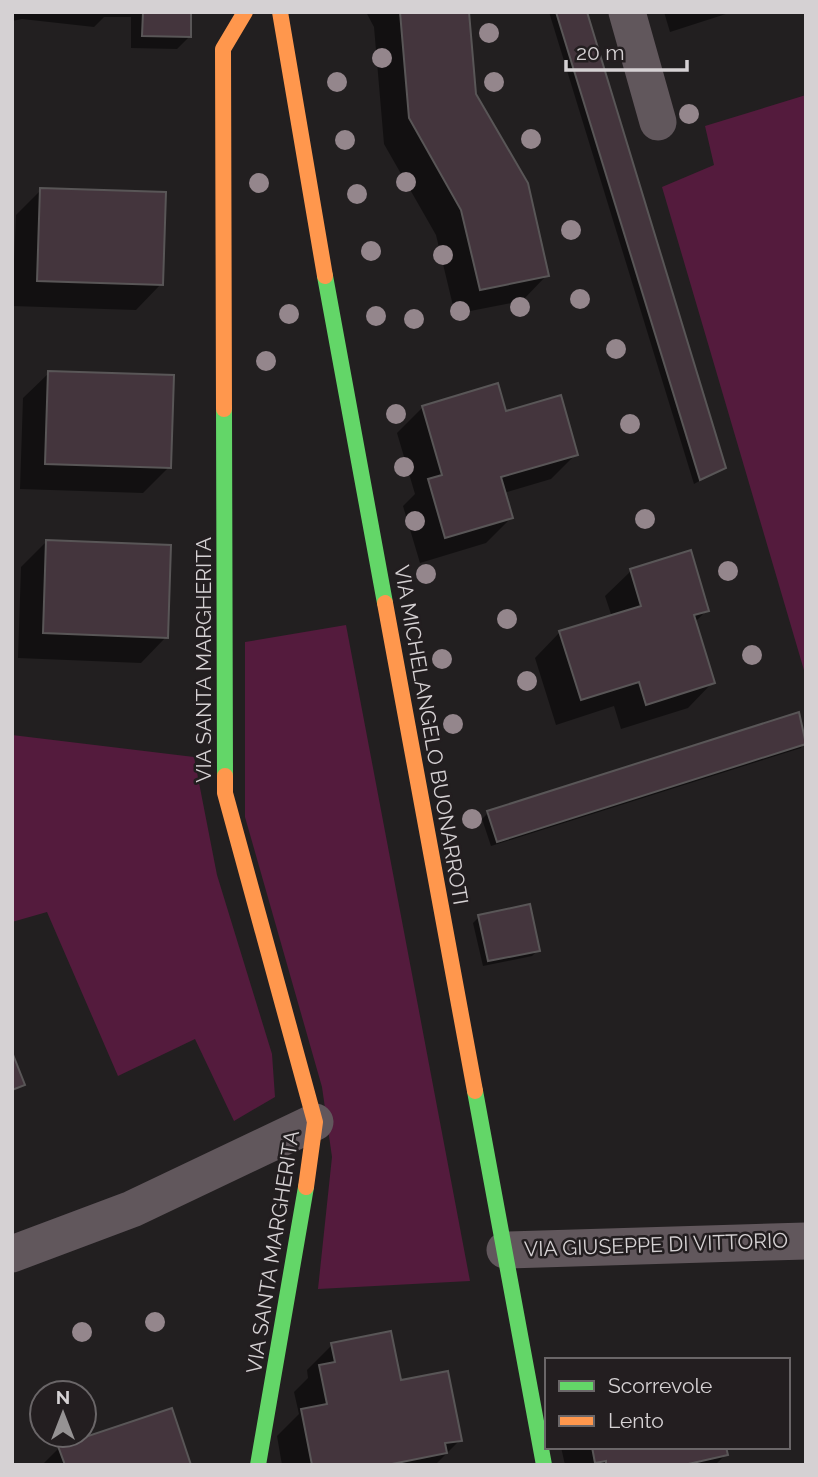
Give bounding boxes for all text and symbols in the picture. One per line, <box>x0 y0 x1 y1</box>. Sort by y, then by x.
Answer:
scale bar <box>566 28 687 72</box>
text: 20 m <box>576 40 624 65</box>
street label: VIA SANTA MARGHERITA <box>191 537 216 783</box>
street label: VIA MICHELANGELO BUONARROTI <box>389 563 474 907</box>
street label: VIA SANTA MARGHERITA <box>241 1129 304 1375</box>
street label: VIA GIUSEPPE DI VITTORIO <box>524 1227 788 1262</box>
legend <box>545 1358 790 1449</box>
text: Scorrevole <box>608 1373 712 1398</box>
north arrow <box>28 1379 98 1449</box>
text: N <box>56 1386 70 1408</box>
text: Lento <box>608 1408 664 1433</box>

